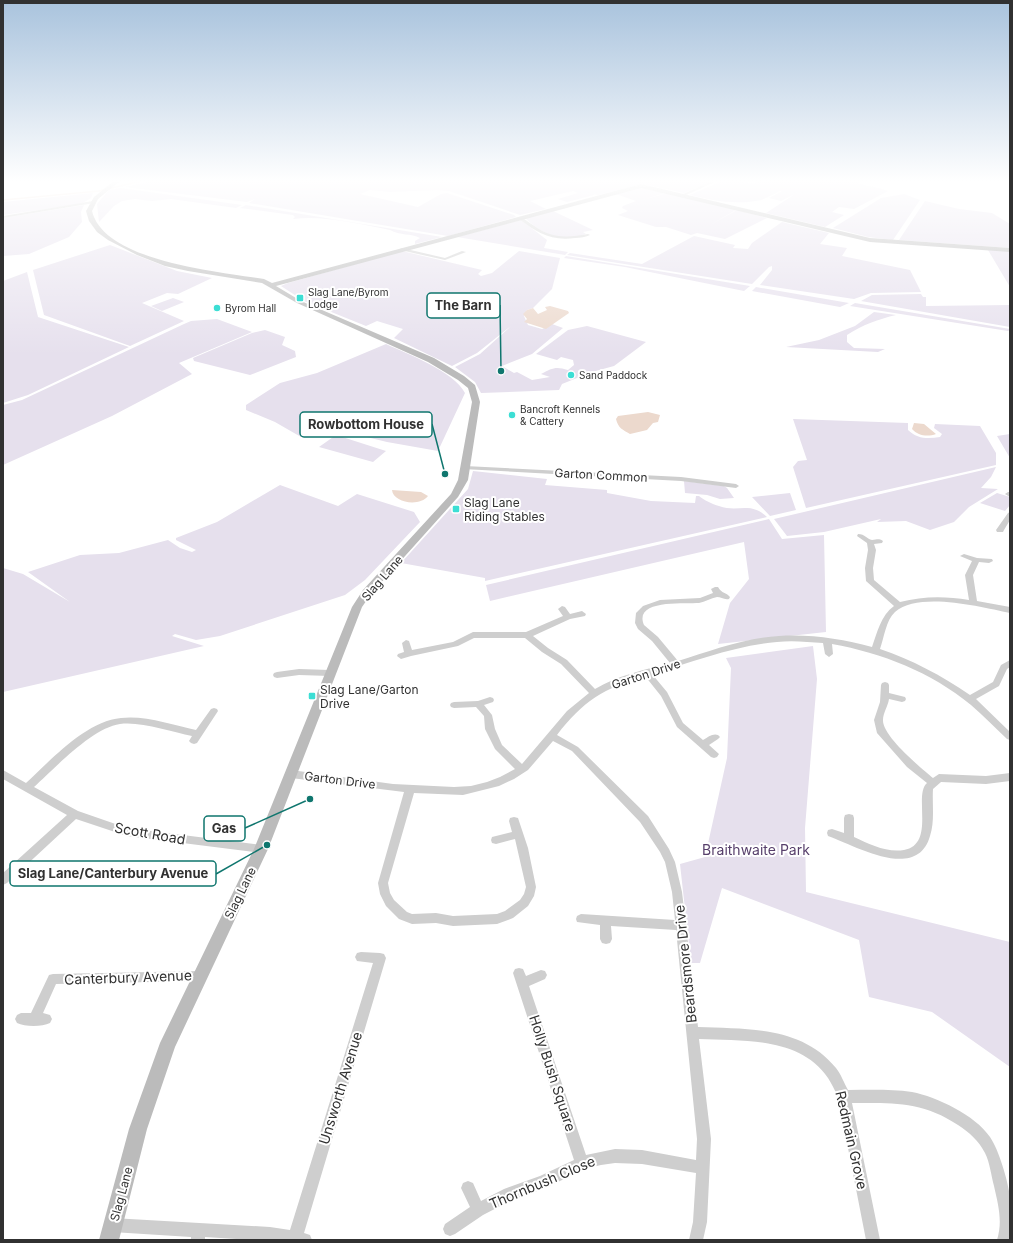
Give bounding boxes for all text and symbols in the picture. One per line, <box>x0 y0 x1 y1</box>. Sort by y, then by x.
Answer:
place label: Slag Lane/Byrom Lodge <box>308 286 389 310</box>
marker: Slag Lane/Byrom Lodge <box>295 293 305 303</box>
callout: The Barn <box>427 293 500 318</box>
text: The Barn <box>434 297 492 313</box>
place label: Byrom Hall <box>225 302 276 314</box>
marker: Byrom Hall <box>212 303 222 313</box>
place label: Sand Paddock <box>579 369 648 381</box>
marker: Sand Paddock <box>566 370 576 380</box>
place label: Bancroft Kennels & Cattery <box>520 403 600 427</box>
marker: Bancroft Kennels & Cattery <box>507 410 517 420</box>
callout: Rowbottom House <box>300 412 432 437</box>
text: Rowbottom House <box>308 416 424 432</box>
street label: Garton Common <box>554 465 648 485</box>
place label: Slag Lane Riding Stables <box>464 495 545 524</box>
marker: Slag Lane Riding Stables <box>451 504 461 514</box>
street label: Slag Lane <box>358 552 406 604</box>
street label: Garton Drive <box>610 656 682 692</box>
place label: Slag Lane/Garton Drive <box>320 682 419 711</box>
marker: Slag Lane/Garton Drive <box>307 691 317 701</box>
street label: Garton Drive <box>304 768 376 792</box>
callout: Gas <box>204 816 245 841</box>
street label: Scott Road <box>113 818 187 848</box>
text: Gas <box>212 820 236 836</box>
park label: Braithwaite Park <box>702 841 810 858</box>
callout: Slag Lane/Canterbury Avenue <box>10 861 216 886</box>
text: Slag Lane/Canterbury Avenue <box>18 865 209 881</box>
street label: Slag Lane <box>221 865 259 921</box>
street label: Beardsmore Drive <box>670 904 700 1024</box>
street label: Canterbury Avenue <box>64 966 192 988</box>
street label: Holly Bush Square <box>526 1013 580 1133</box>
street label: Unsworth Avenue <box>315 1030 365 1146</box>
street label: Redmain Grove <box>832 1089 872 1191</box>
street label: Thornbush Close <box>486 1152 598 1212</box>
street label: Slag Lane <box>107 1165 135 1223</box>

